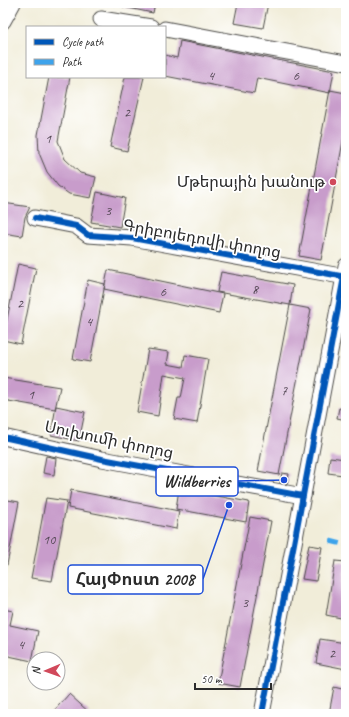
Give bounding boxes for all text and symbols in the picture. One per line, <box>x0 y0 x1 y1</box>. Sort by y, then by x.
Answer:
legend <box>26 26 166 78</box>
text: Cycle path <box>62 34 104 50</box>
text: Path <box>62 54 82 70</box>
house number: 4 <box>208 67 216 84</box>
house number: 6 <box>293 67 300 84</box>
house number: 2 <box>124 104 132 121</box>
house number: 1 <box>45 130 52 147</box>
place label: Մթերային խանութ <box>177 172 325 192</box>
marker: Մթերային խանութ <box>328 177 338 187</box>
house number: 3 <box>105 202 113 219</box>
street label: Գրիբոյեդովի փողոց <box>121 215 283 263</box>
house number: 8 <box>252 281 260 298</box>
house number: 6 <box>160 283 167 300</box>
house number: 2 <box>17 295 25 312</box>
house number: 4 <box>86 313 94 330</box>
house number: 7 <box>281 382 288 399</box>
house number: 1 <box>28 386 35 403</box>
street label: Սուխումի փողոց <box>43 417 175 463</box>
callout: Wildberries <box>156 467 238 496</box>
text: Wildberries <box>164 471 232 492</box>
house number: 10 <box>43 531 57 548</box>
callout: ՀայՓոստ 2008 <box>68 565 203 594</box>
text: ՀայՓոստ 2008 <box>76 569 197 590</box>
house number: 3 <box>242 594 250 611</box>
house number: 4 <box>18 636 26 653</box>
house number: 2 <box>329 645 337 662</box>
north arrow <box>26 651 66 691</box>
scale bar <box>195 665 271 691</box>
text: N <box>29 666 43 675</box>
text: 50 m <box>201 671 223 687</box>

